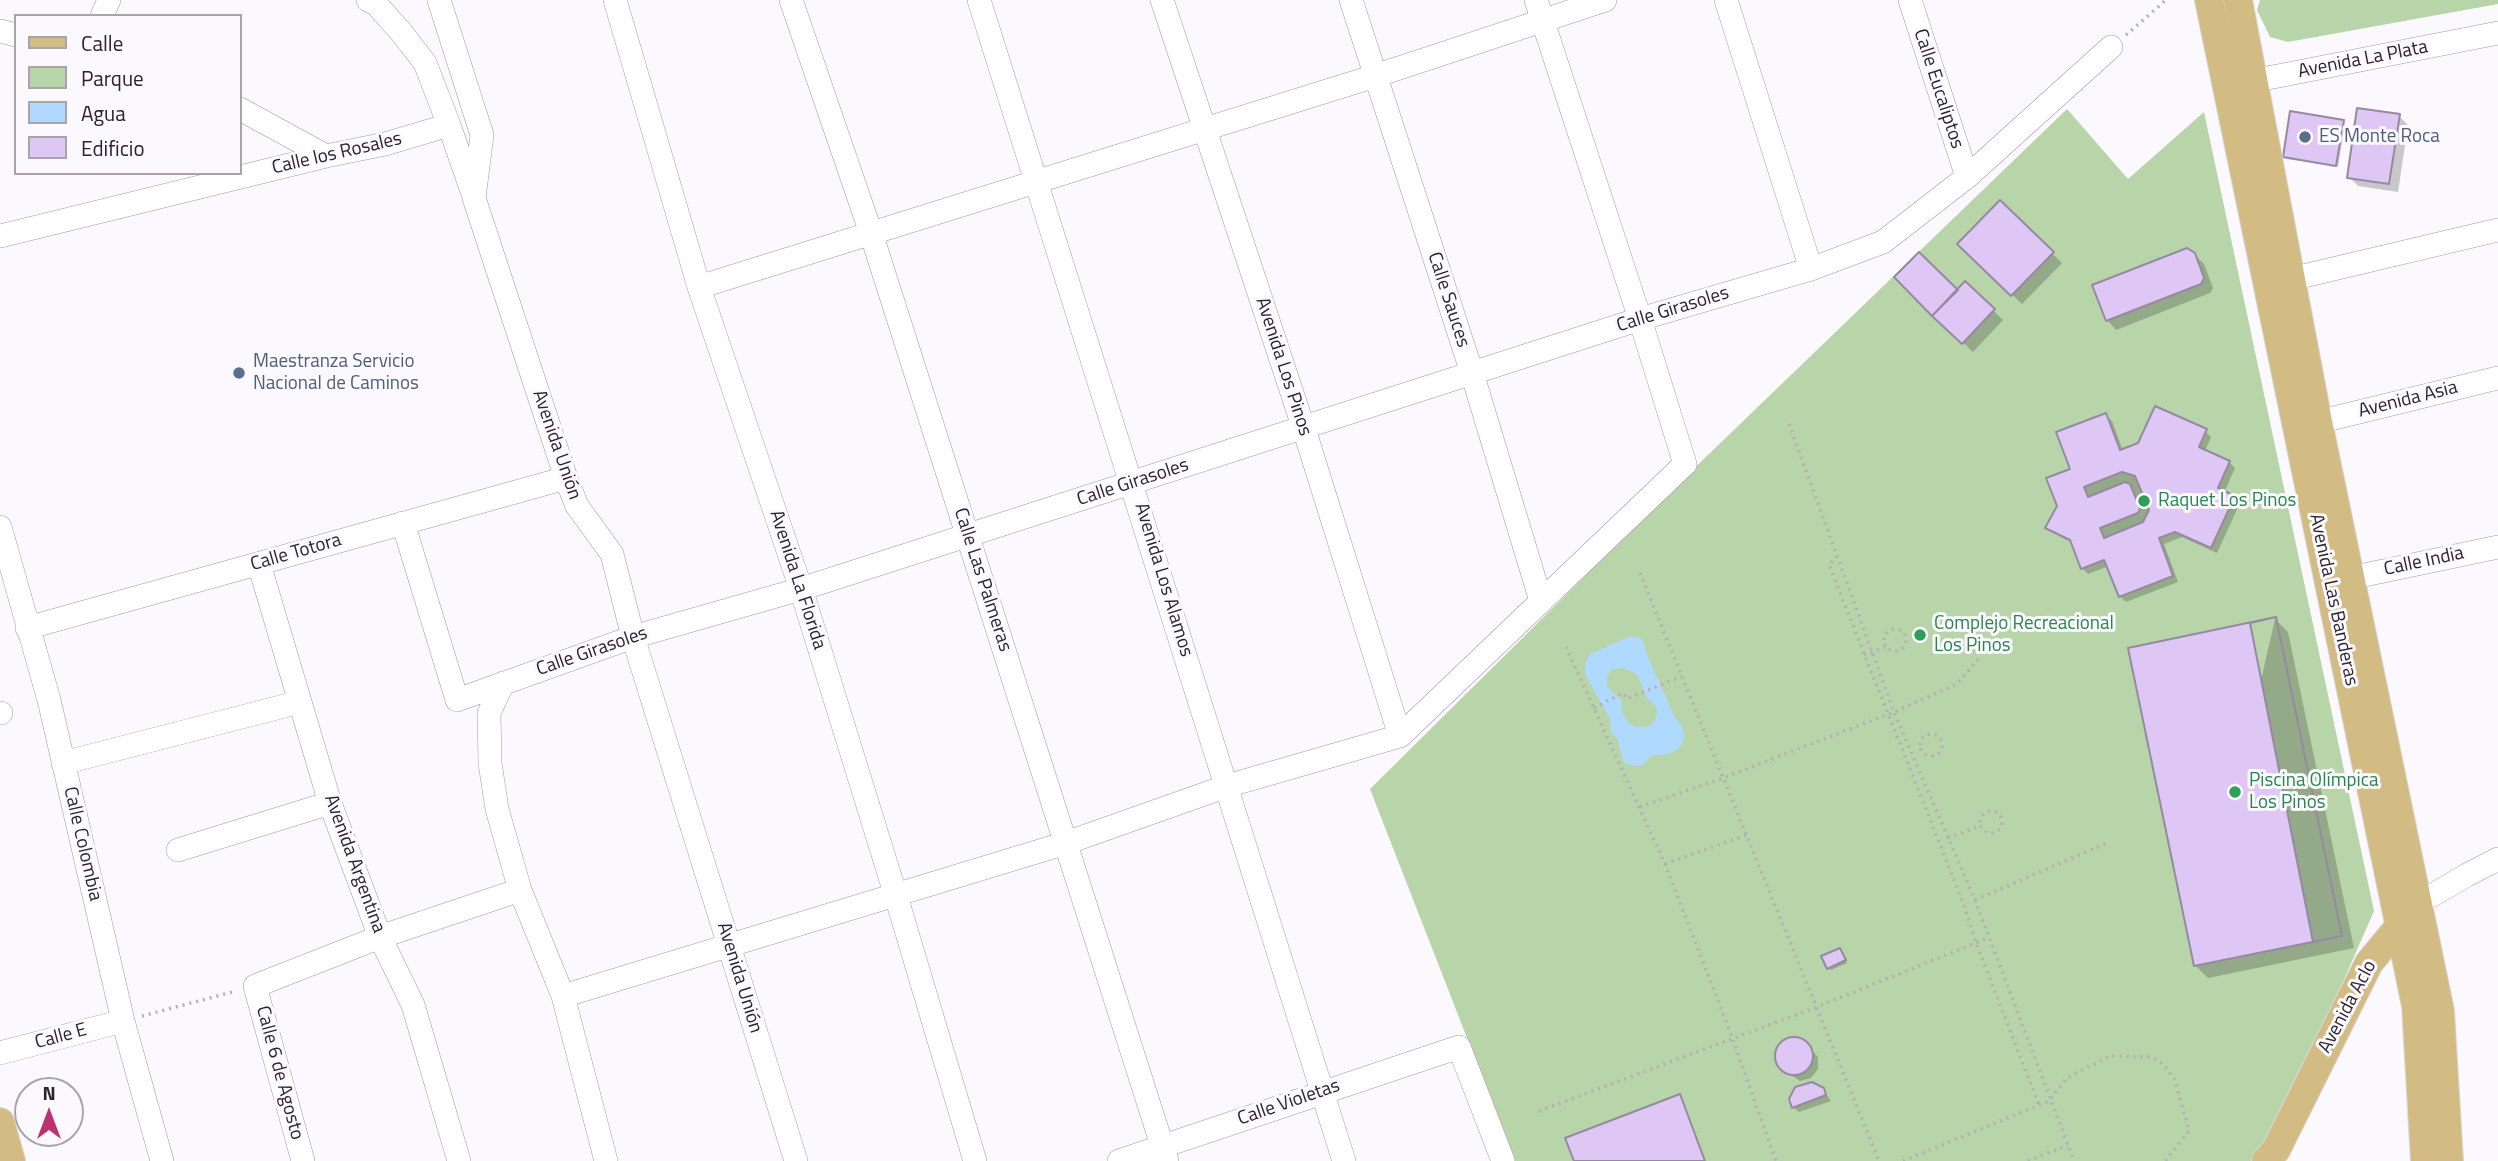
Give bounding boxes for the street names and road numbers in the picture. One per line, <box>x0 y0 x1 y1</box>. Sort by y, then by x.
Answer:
street label: Calle Eucaliptos <box>1908 26 1968 152</box>
street label: Avenida La Plata <box>2296 36 2430 84</box>
street label: Calle los Rosales <box>270 128 404 180</box>
street label: Calle Sauces <box>1422 249 1474 351</box>
street label: Calle Girasoles <box>1614 282 1732 338</box>
street label: Avenida Los Pinos <box>1250 295 1316 439</box>
street label: Avenida Asia <box>2356 377 2460 423</box>
street label: Avenida Unión <box>527 387 585 503</box>
street label: Calle Girasoles <box>1074 454 1192 512</box>
street label: Avenida Los Alamos <box>1129 500 1197 660</box>
street label: Calle Las Palmeras <box>948 505 1016 655</box>
street label: Avenida La Florida <box>764 507 830 653</box>
street label: Avenida Las Banderas <box>2304 512 2362 688</box>
street label: Calle Totora <box>248 529 344 577</box>
street label: Calle India <box>2382 542 2466 582</box>
street label: Calle Girasoles <box>533 622 651 682</box>
street label: Calle Colombia <box>58 785 106 903</box>
street label: Avenida Argentina <box>318 792 390 936</box>
street label: Avenida Unión <box>711 920 767 1036</box>
street label: Avenida Aclo <box>2314 957 2382 1057</box>
street label: Calle 6 de Agosto <box>250 1004 308 1142</box>
street label: Calle E <box>32 1019 90 1055</box>
street label: Calle Violetas <box>1235 1075 1343 1131</box>

